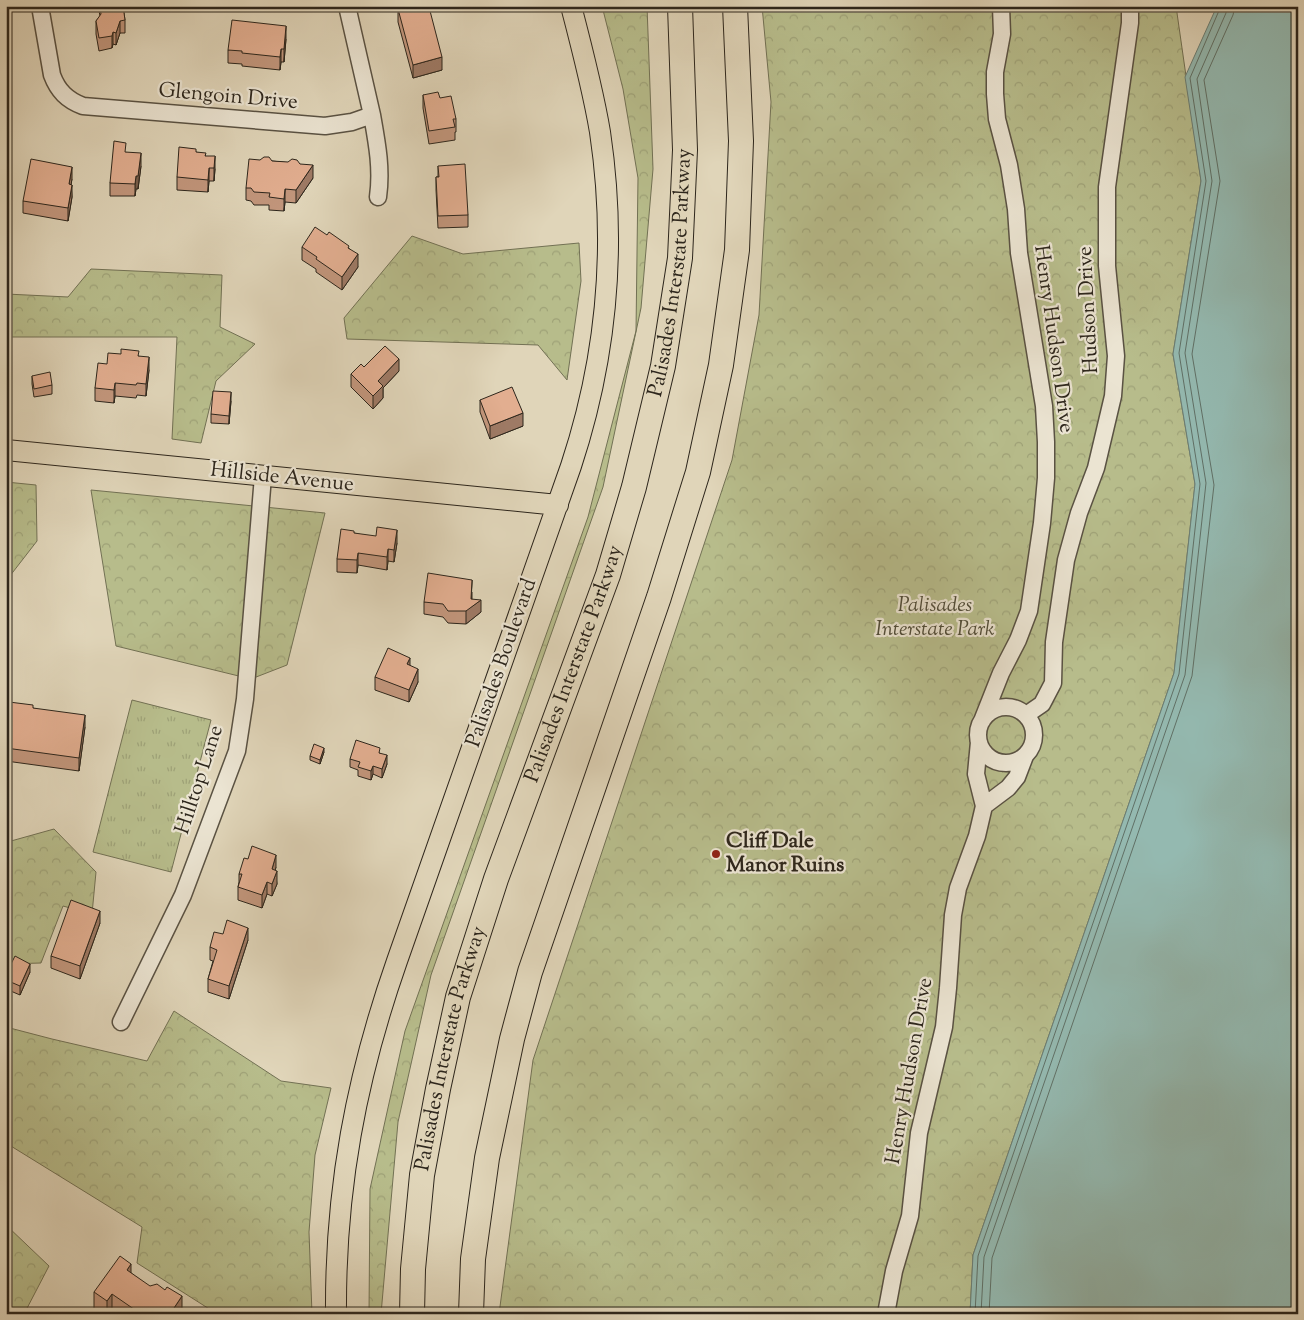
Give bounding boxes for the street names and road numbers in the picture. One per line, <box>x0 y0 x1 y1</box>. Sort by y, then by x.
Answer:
street label: Glengoin Drive <box>157 76 299 118</box>
street label: Palisades Interstate Parkway <box>641 147 700 400</box>
street label: Henry Hudson Drive <box>1025 243 1081 435</box>
street label: Hudson Drive <box>1071 245 1107 375</box>
street label: Hillside Avenue <box>209 456 355 500</box>
street label: Palisades Interstate Parkway <box>518 541 631 787</box>
street label: Palisades Boulevard <box>459 574 545 752</box>
street label: Hilltop Lane <box>168 722 232 838</box>
street label: Palisades Interstate Parkway <box>408 922 495 1174</box>
street label: Henry Hudson Drive <box>879 975 941 1167</box>

